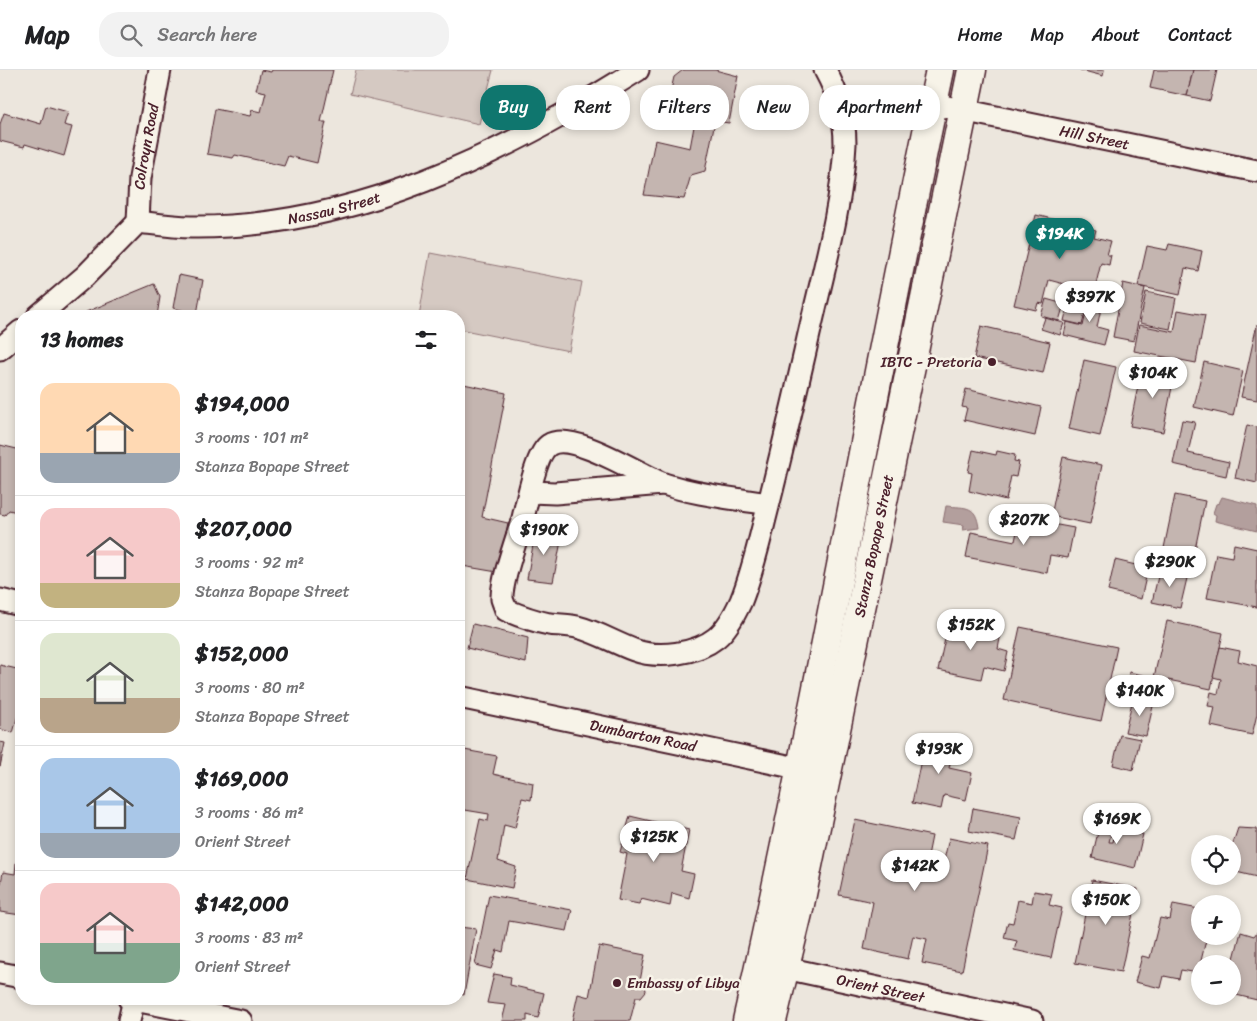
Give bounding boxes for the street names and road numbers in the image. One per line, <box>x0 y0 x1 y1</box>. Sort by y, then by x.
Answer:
street label: Colroyn Road <box>126 100 167 190</box>
street label: Hill Street <box>1057 118 1132 157</box>
street label: Nassau Street <box>286 184 384 232</box>
street label: Stanza Bopape Street <box>846 472 901 620</box>
street label: Dumbarton Road <box>587 712 700 760</box>
street label: Orient Street <box>834 966 928 1011</box>

